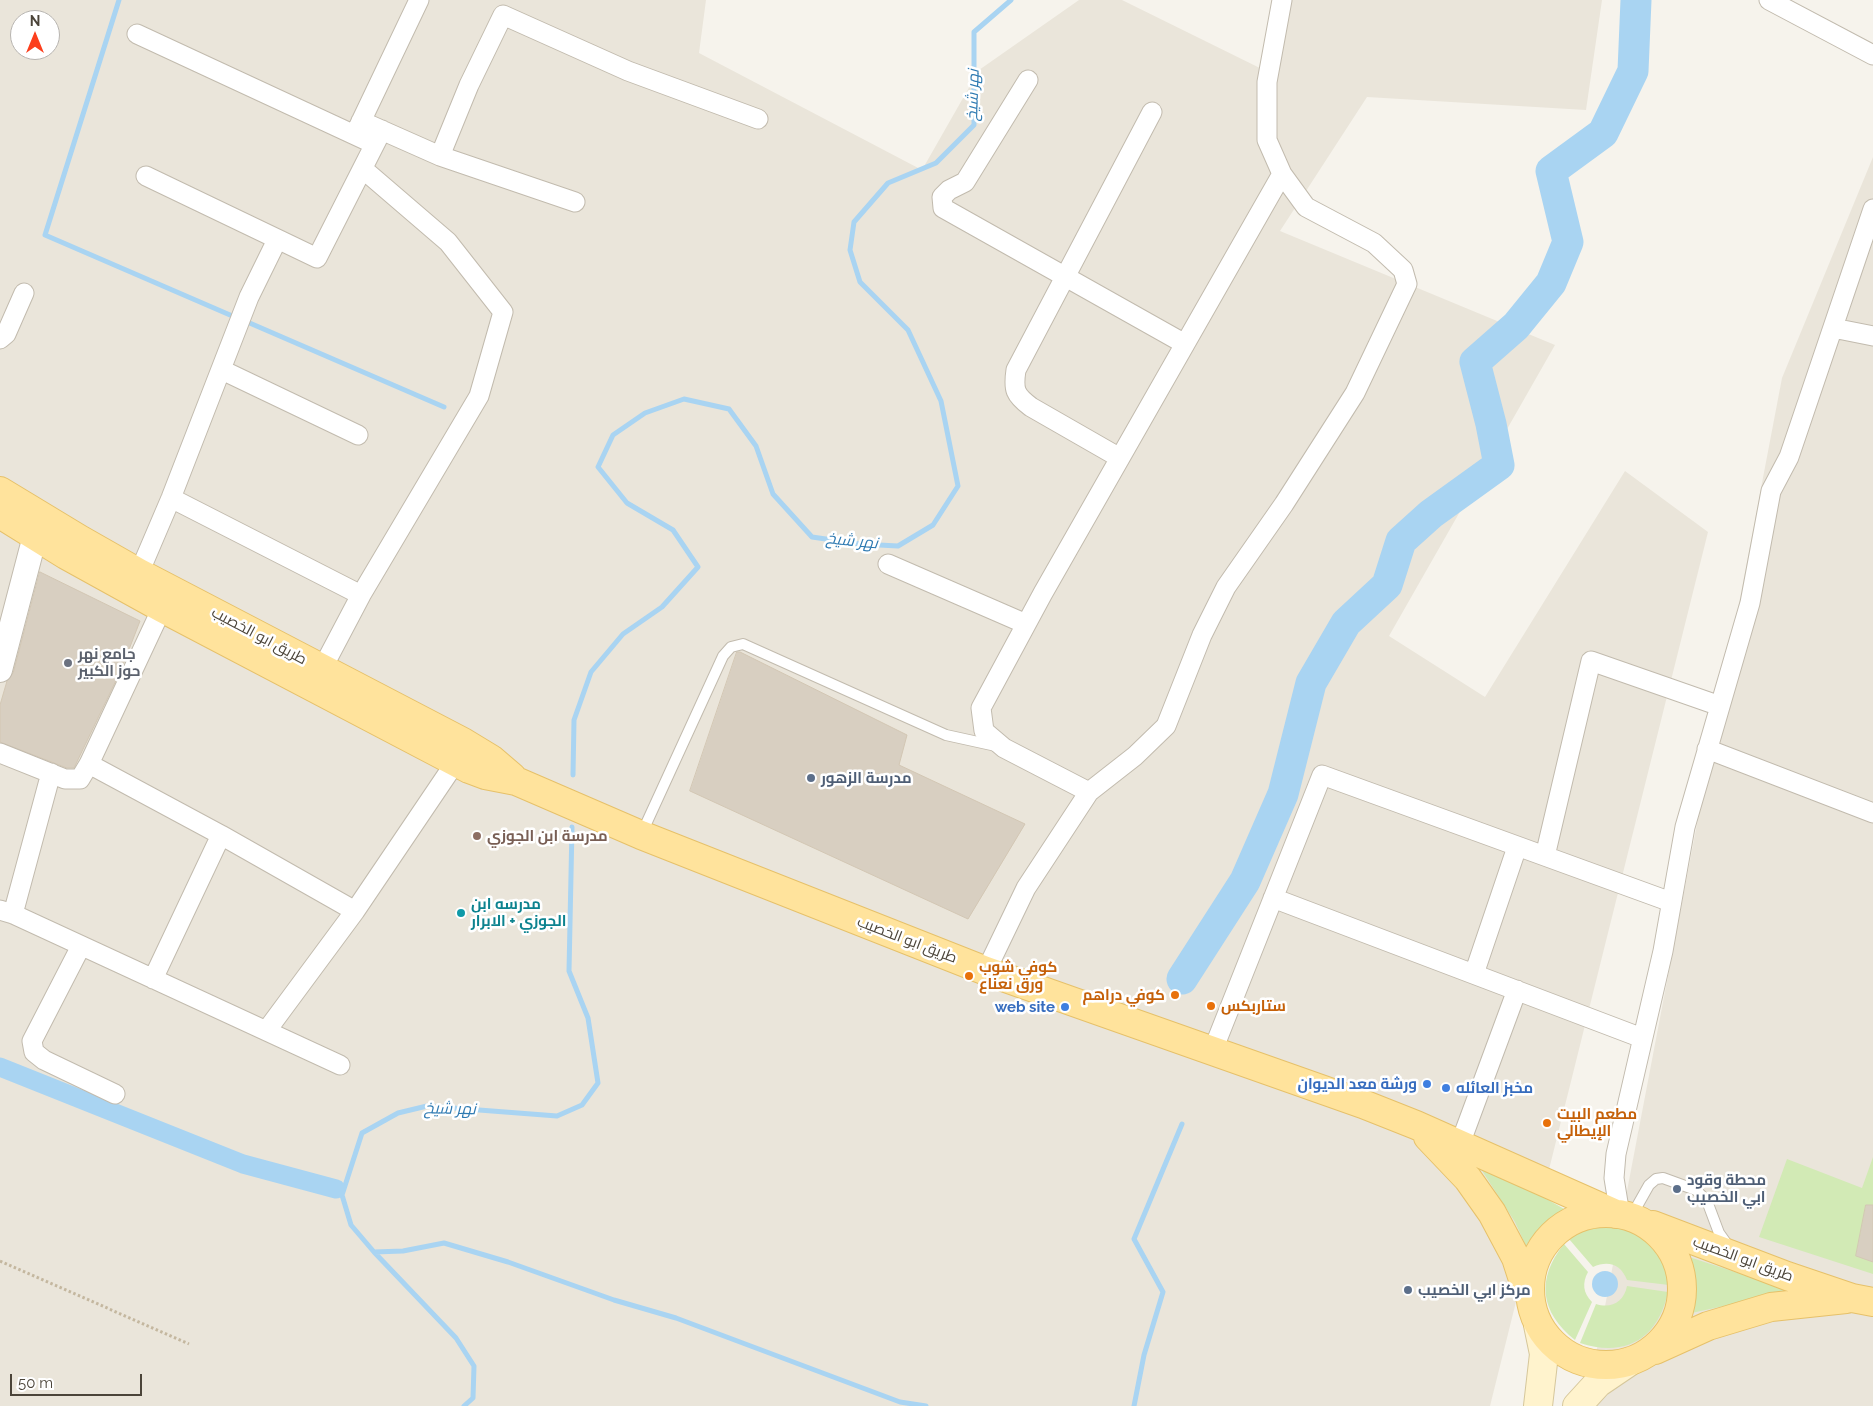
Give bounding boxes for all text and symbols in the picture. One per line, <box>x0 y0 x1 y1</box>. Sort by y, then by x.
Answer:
north arrow <box>10 10 60 60</box>
text: N <box>30 13 40 29</box>
water label: نهر شيخ <box>963 69 983 121</box>
water label: نهر شيخ <box>825 529 879 553</box>
street label: طريق ابو الخصيب <box>208 603 310 669</box>
place label: جامع نهر حوز الكبير <box>78 645 140 680</box>
marker: جامع نهر حوز الكبير <box>62 657 74 669</box>
place label: مدرسة الزهور <box>821 769 912 787</box>
marker: مدرسة الزهور <box>805 772 817 784</box>
place label: مدرسة ابن الجوزي <box>487 827 608 845</box>
marker: مدرسة ابن الجوزي <box>471 830 483 842</box>
place label: مدرسه ابن الجوزي + الابرار <box>471 895 566 930</box>
marker: مدرسه ابن الجوزي + الابرار <box>455 907 467 919</box>
street label: طريق ابو الخصيب <box>855 913 959 967</box>
place label: كوفي شوب ورق نعناع <box>979 958 1057 993</box>
marker: كوفي شوب ورق نعناع <box>963 970 975 982</box>
place label: كوفي دراهم <box>1083 986 1165 1004</box>
marker: كوفي دراهم <box>1169 989 1181 1001</box>
place label: ستاربكس <box>1221 997 1286 1015</box>
place label: web site <box>995 998 1055 1016</box>
marker: ستاربكس <box>1205 1000 1217 1012</box>
marker: web site <box>1059 1001 1071 1013</box>
place label: ورشة معد الديوان <box>1297 1075 1417 1093</box>
marker: ورشة معد الديوان <box>1421 1078 1433 1090</box>
place label: مخبز العائله <box>1456 1079 1533 1097</box>
marker: مخبز العائله <box>1440 1082 1452 1094</box>
water label: نهر شيخ <box>424 1099 476 1119</box>
place label: مطعم البيت الإيطالي <box>1557 1105 1637 1140</box>
marker: مطعم البيت الإيطالي <box>1541 1117 1553 1129</box>
place label: محطة وقود ابي الخصيب <box>1687 1171 1766 1206</box>
marker: محطة وقود ابي الخصيب <box>1671 1183 1683 1195</box>
street label: طريق ابو الخصيب <box>1690 1233 1796 1285</box>
place label: مركز ابي الخصيب <box>1418 1281 1531 1299</box>
marker: مركز ابي الخصيب <box>1402 1284 1414 1296</box>
scale bar <box>12 1364 145 1396</box>
text: 50 m <box>18 1374 53 1392</box>

